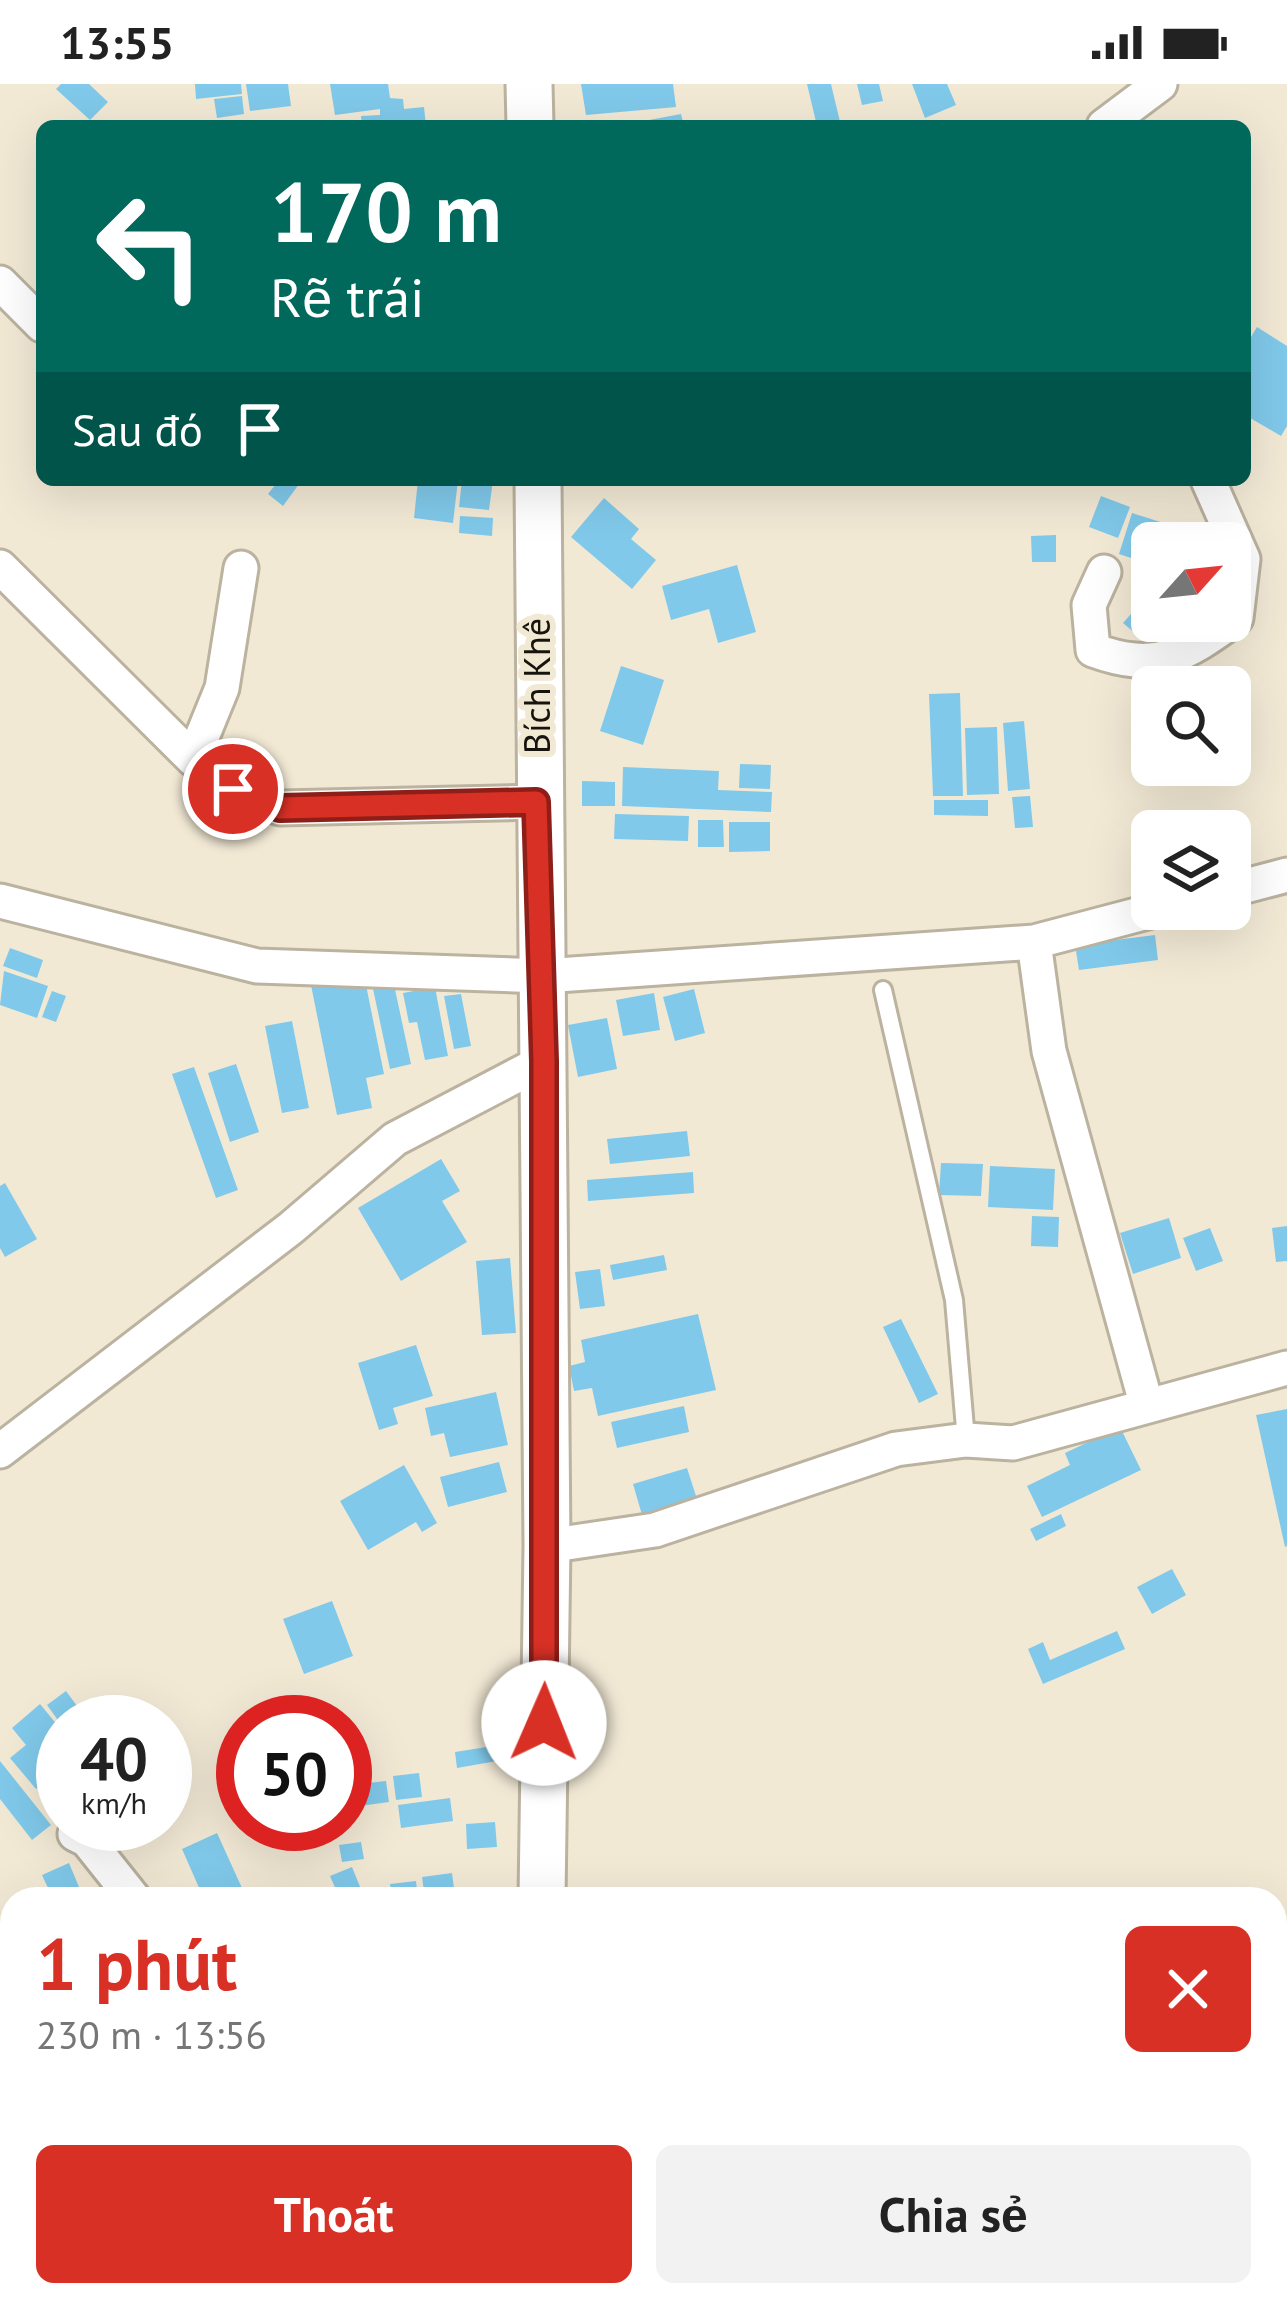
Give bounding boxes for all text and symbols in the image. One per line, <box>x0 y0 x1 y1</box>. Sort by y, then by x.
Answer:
text: 13:55 <box>60 13 174 71</box>
text: 170 m <box>270 156 502 265</box>
icon: left <box>72 168 228 324</box>
text: Rẽ trái <box>270 262 425 332</box>
icon: arrive <box>227 396 293 462</box>
text: Sau đó <box>72 400 203 458</box>
north arrow <box>1131 522 1251 642</box>
map controls <box>1131 522 1251 930</box>
street label: Bích Khê <box>513 618 560 754</box>
button: search <box>1131 666 1251 786</box>
pin <box>182 738 284 840</box>
icon: arrive <box>200 756 266 822</box>
button: layers <box>1131 810 1251 930</box>
position arrow <box>481 1660 607 1786</box>
speed limit sign: 50 <box>216 1695 372 1851</box>
text: 40 <box>80 1719 148 1797</box>
text: km/h <box>81 1783 147 1822</box>
text: 1 phút <box>36 1917 237 2010</box>
button: close <box>1125 1926 1251 2052</box>
text: 230 m · 13:56 <box>36 2009 267 2060</box>
button: Thoát <box>36 2145 632 2283</box>
button: Chia sẻ <box>656 2145 1251 2283</box>

